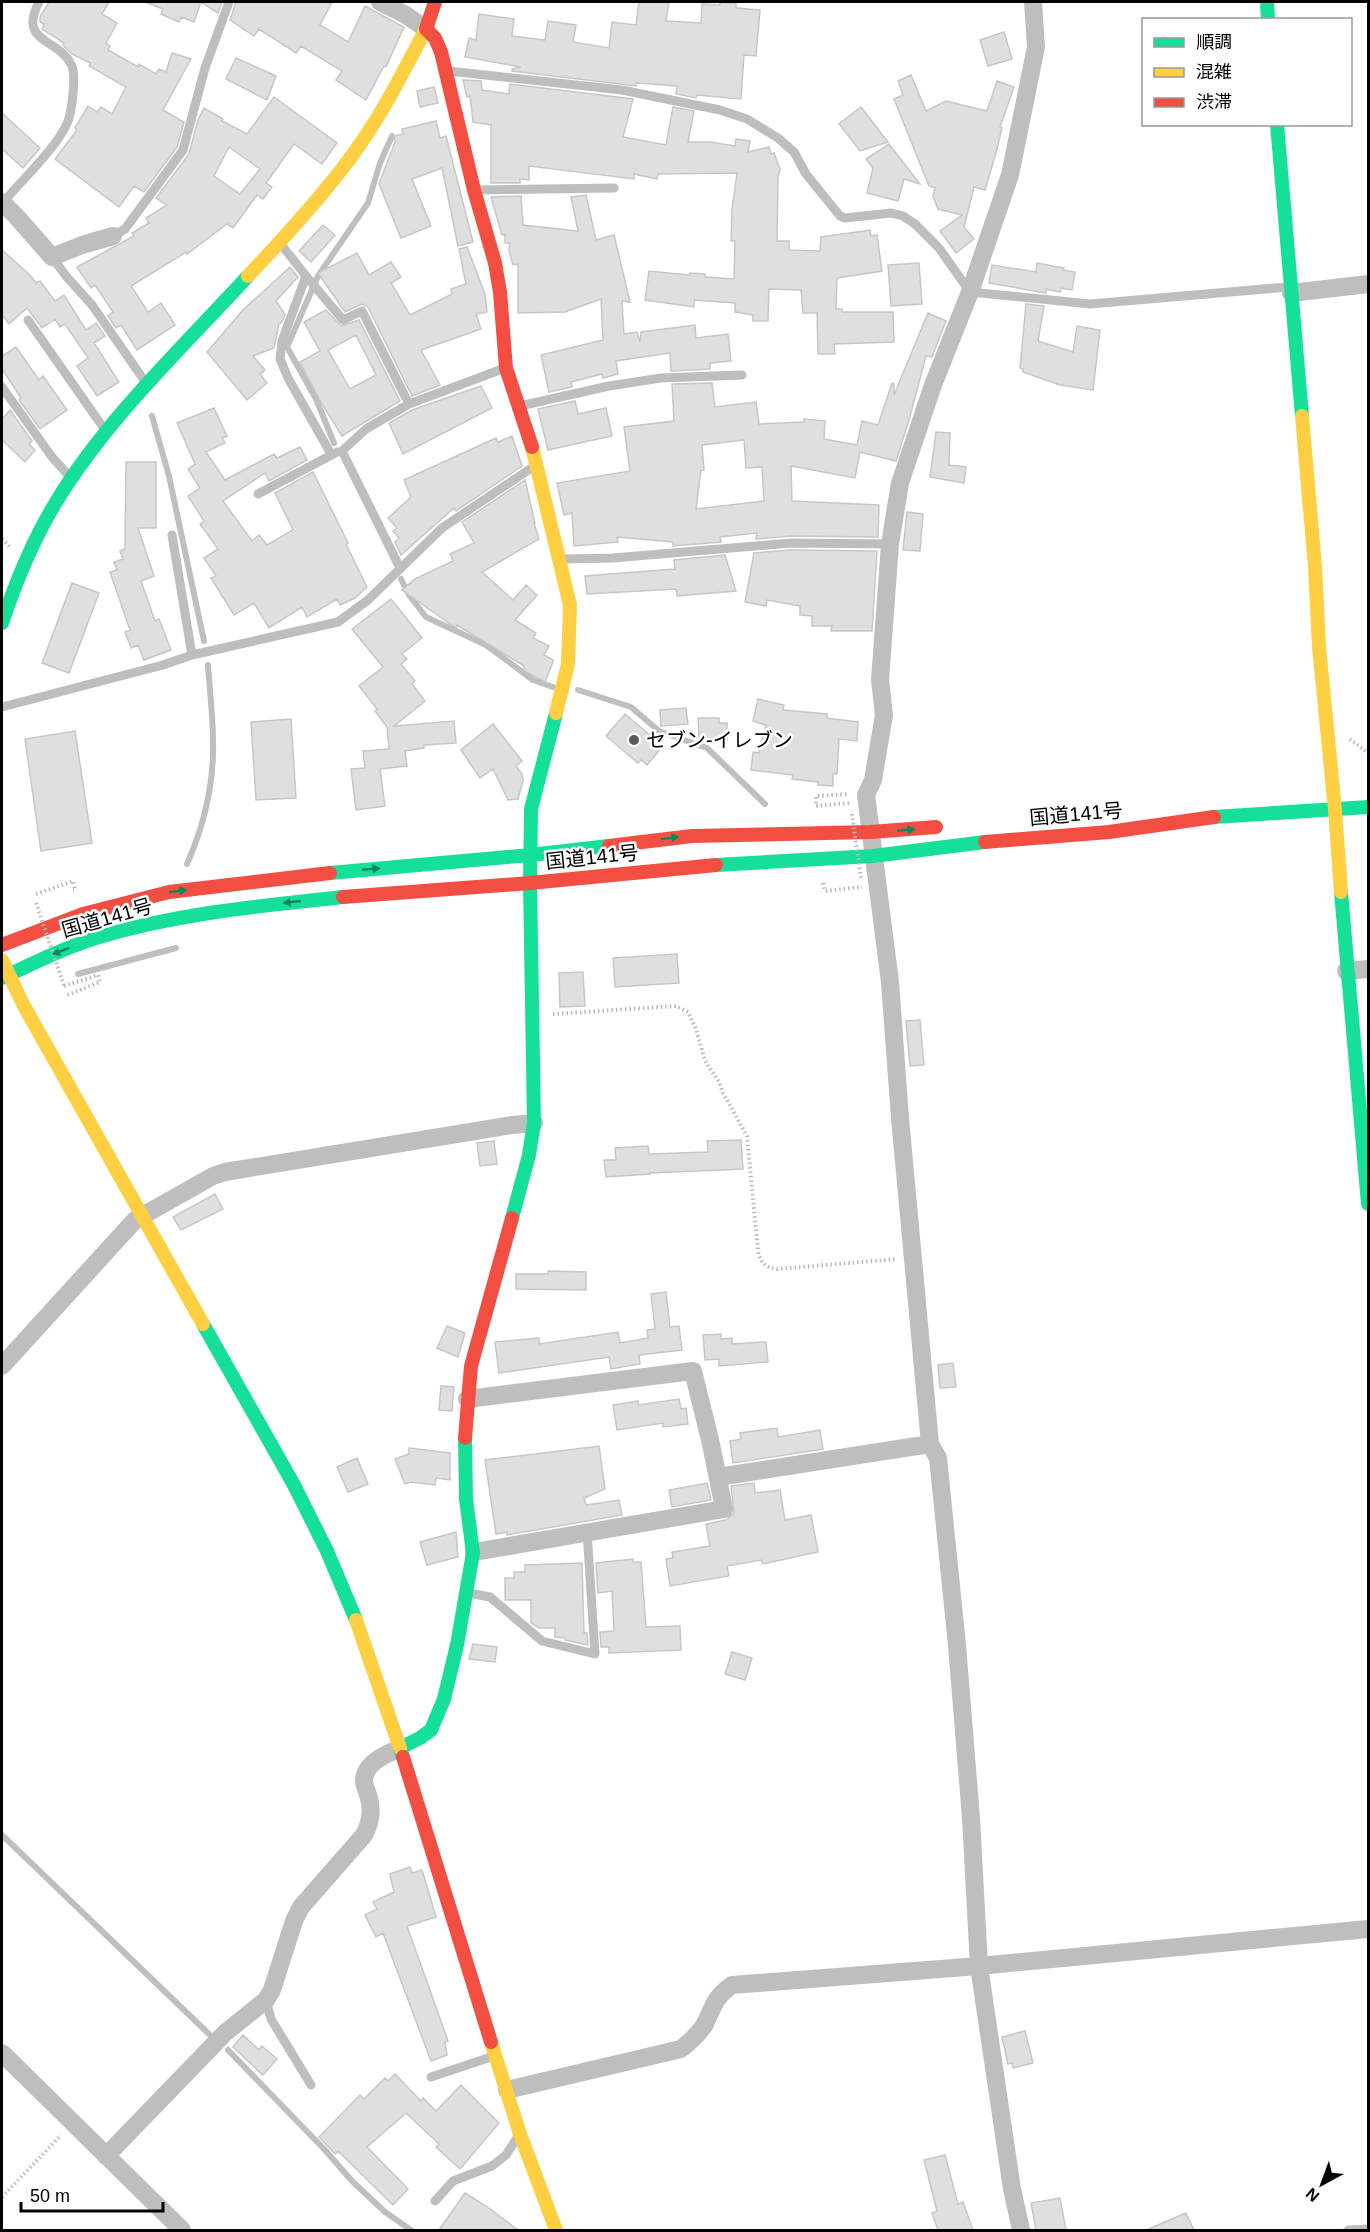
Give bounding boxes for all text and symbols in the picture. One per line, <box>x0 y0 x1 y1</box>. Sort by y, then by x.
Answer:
legend <box>1142 18 1352 126</box>
text: 順調 <box>1196 32 1232 52</box>
text: 混雑 <box>1196 62 1232 82</box>
text: 渋滞 <box>1196 92 1232 112</box>
place label: セブン-イレブン <box>646 729 793 751</box>
marker: セブン-イレブン <box>627 733 641 747</box>
street label: 国道141号 <box>1029 799 1123 829</box>
one-way arrow <box>897 825 916 834</box>
one-way arrow <box>660 834 679 843</box>
street label: 国道141号 <box>544 841 640 873</box>
one-way arrow <box>362 864 381 874</box>
one-way arrow <box>168 886 187 895</box>
street label: 国道141号 <box>59 895 155 941</box>
one-way arrow <box>283 897 302 907</box>
one-way arrow <box>52 947 70 957</box>
north arrow <box>1292 2154 1352 2214</box>
scale bar <box>21 2175 164 2213</box>
text: N <box>1303 2185 1322 2205</box>
text: 50 m <box>30 2186 70 2206</box>

